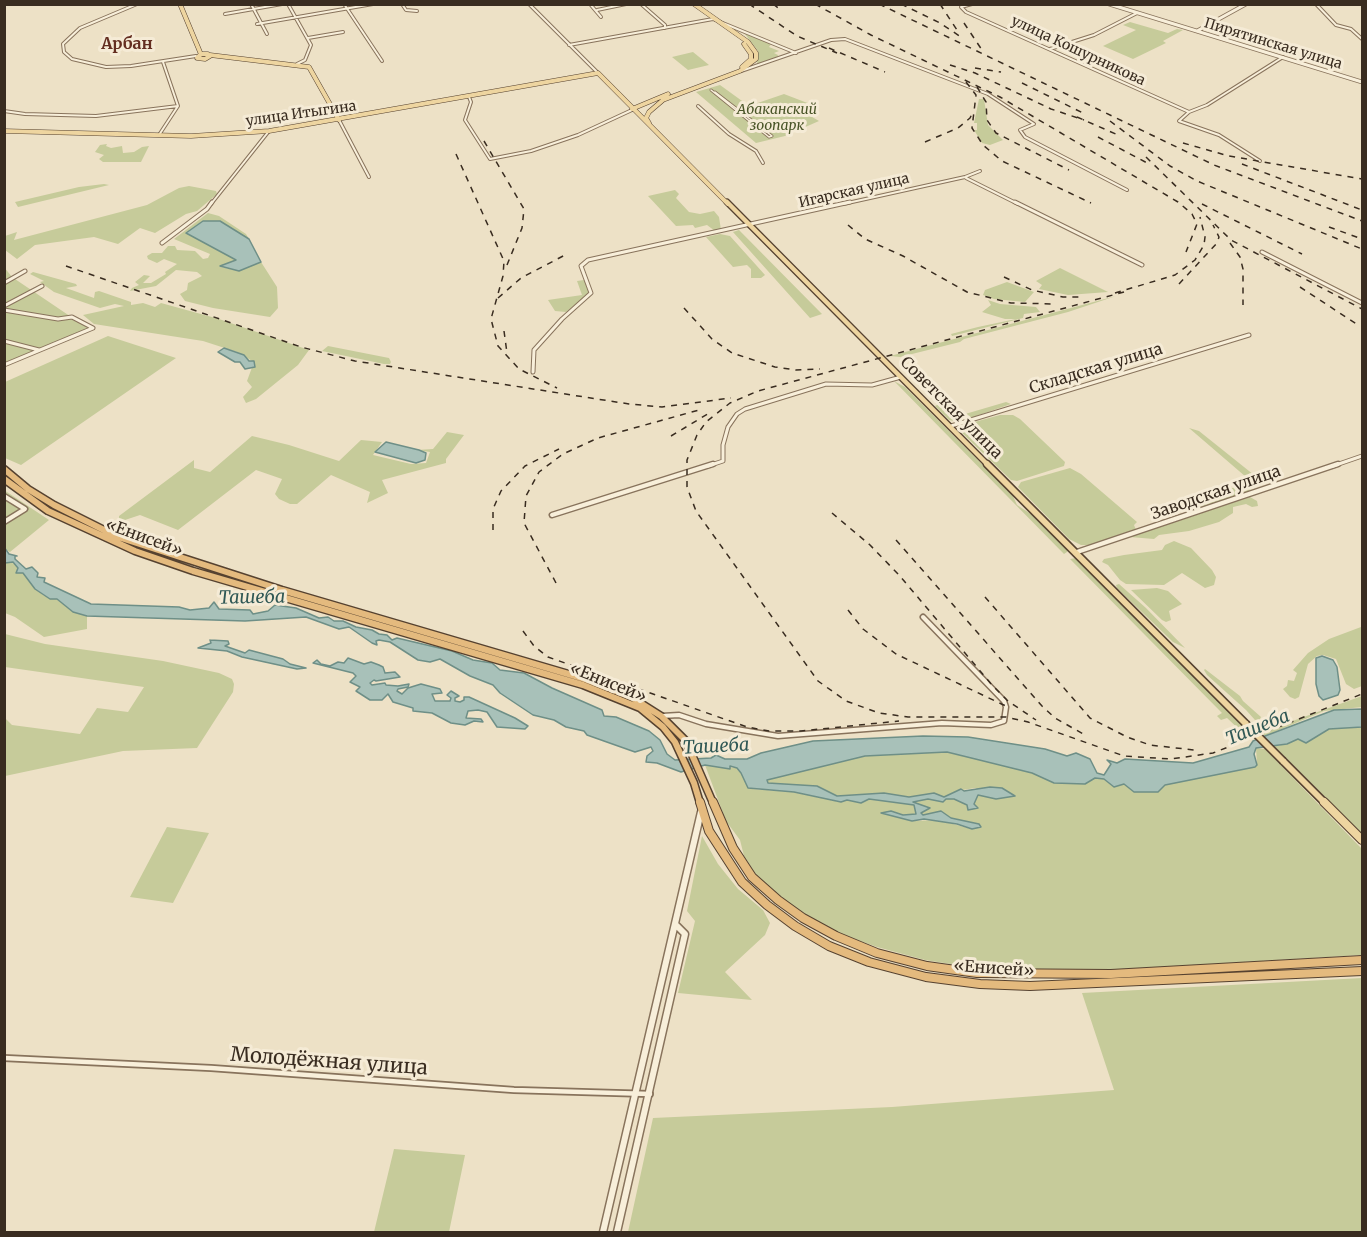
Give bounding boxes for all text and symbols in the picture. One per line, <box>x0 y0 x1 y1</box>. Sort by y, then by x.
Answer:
street label: улица Кошурникова <box>1008 13 1148 89</box>
street label: Пирятинская улица <box>1202 15 1344 73</box>
district label: Арбан <box>101 34 153 54</box>
street label: улица Итыгина <box>245 98 357 130</box>
park label: Абаканский зоопарк <box>737 102 817 134</box>
street label: Игарская улица <box>797 170 911 212</box>
street label: Складская улица <box>1027 340 1165 398</box>
street label: Советская улица <box>896 353 1006 463</box>
street label: Заводская улица <box>1149 462 1283 524</box>
street label: «Енисей» <box>103 515 185 561</box>
water label: Ташеба <box>219 587 285 609</box>
street label: «Енисей» <box>567 659 649 707</box>
water label: Ташеба <box>1223 706 1293 750</box>
water label: Ташеба <box>682 734 750 760</box>
street label: «Енисей» <box>953 957 1035 981</box>
street label: Молодёжная улица <box>230 1043 428 1081</box>

